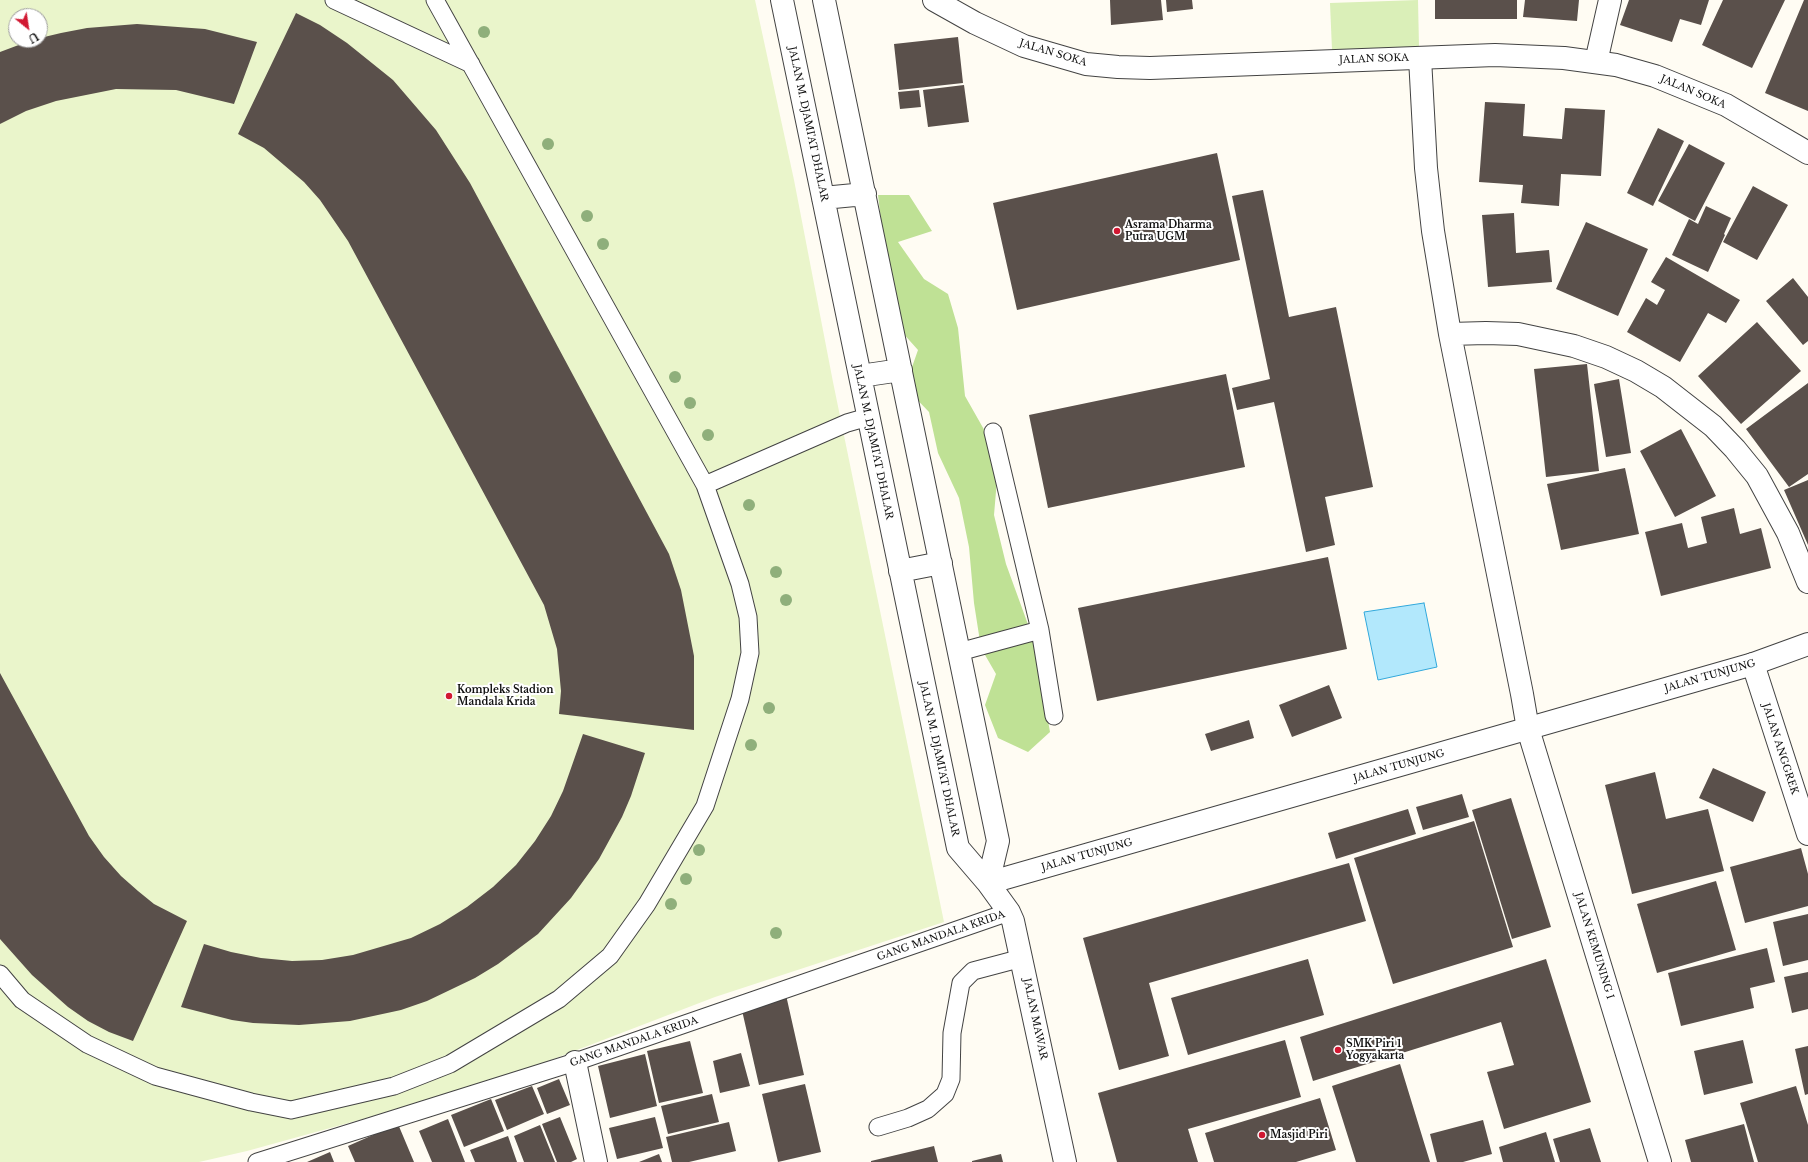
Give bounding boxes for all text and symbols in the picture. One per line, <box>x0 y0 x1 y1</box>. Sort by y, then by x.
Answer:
north arrow <box>8 8 48 48</box>
text: U <box>26 29 41 46</box>
street label: JALAN SOKA <box>1018 37 1088 69</box>
street label: JALAN M. DJAMI'AT DHALAR <box>786 45 830 203</box>
street label: JALAN SOKA <box>1339 52 1409 66</box>
street label: JALAN SOKA <box>1659 73 1727 111</box>
place label: Asrama Dharma Putra UGM <box>1125 219 1212 242</box>
marker: Asrama Dharma Putra UGM <box>1112 226 1122 236</box>
street label: JALAN M. DJAMI'AT DHALAR <box>851 363 895 521</box>
street label: JALAN TUNJUNG <box>1663 657 1757 695</box>
street label: JALAN M. DJAMI'AT DHALAR <box>917 680 961 838</box>
place label: Kompleks Stadion Mandala Krida <box>457 684 553 708</box>
marker: Kompleks Stadion Mandala Krida <box>444 691 454 701</box>
street label: JALAN ANGGREK <box>1760 702 1800 796</box>
street label: JALAN TUNJUNG <box>1352 747 1446 785</box>
street label: JALAN TUNJUNG <box>1040 836 1134 874</box>
street label: JALAN KEMUNING I <box>1572 891 1616 1001</box>
street label: GANG MANDALA KRIDA <box>875 908 1007 964</box>
street label: JALAN MAWAR <box>1021 977 1049 1061</box>
street label: GANG MANDALA KRIDA <box>568 1014 700 1070</box>
place label: SMK Piri 1 Yogyakarta <box>1346 1038 1404 1062</box>
marker: SMK Piri 1 Yogyakarta <box>1333 1045 1343 1055</box>
place label: Masjid Piri <box>1270 1129 1328 1141</box>
marker: Masjid Piri <box>1257 1130 1267 1140</box>

